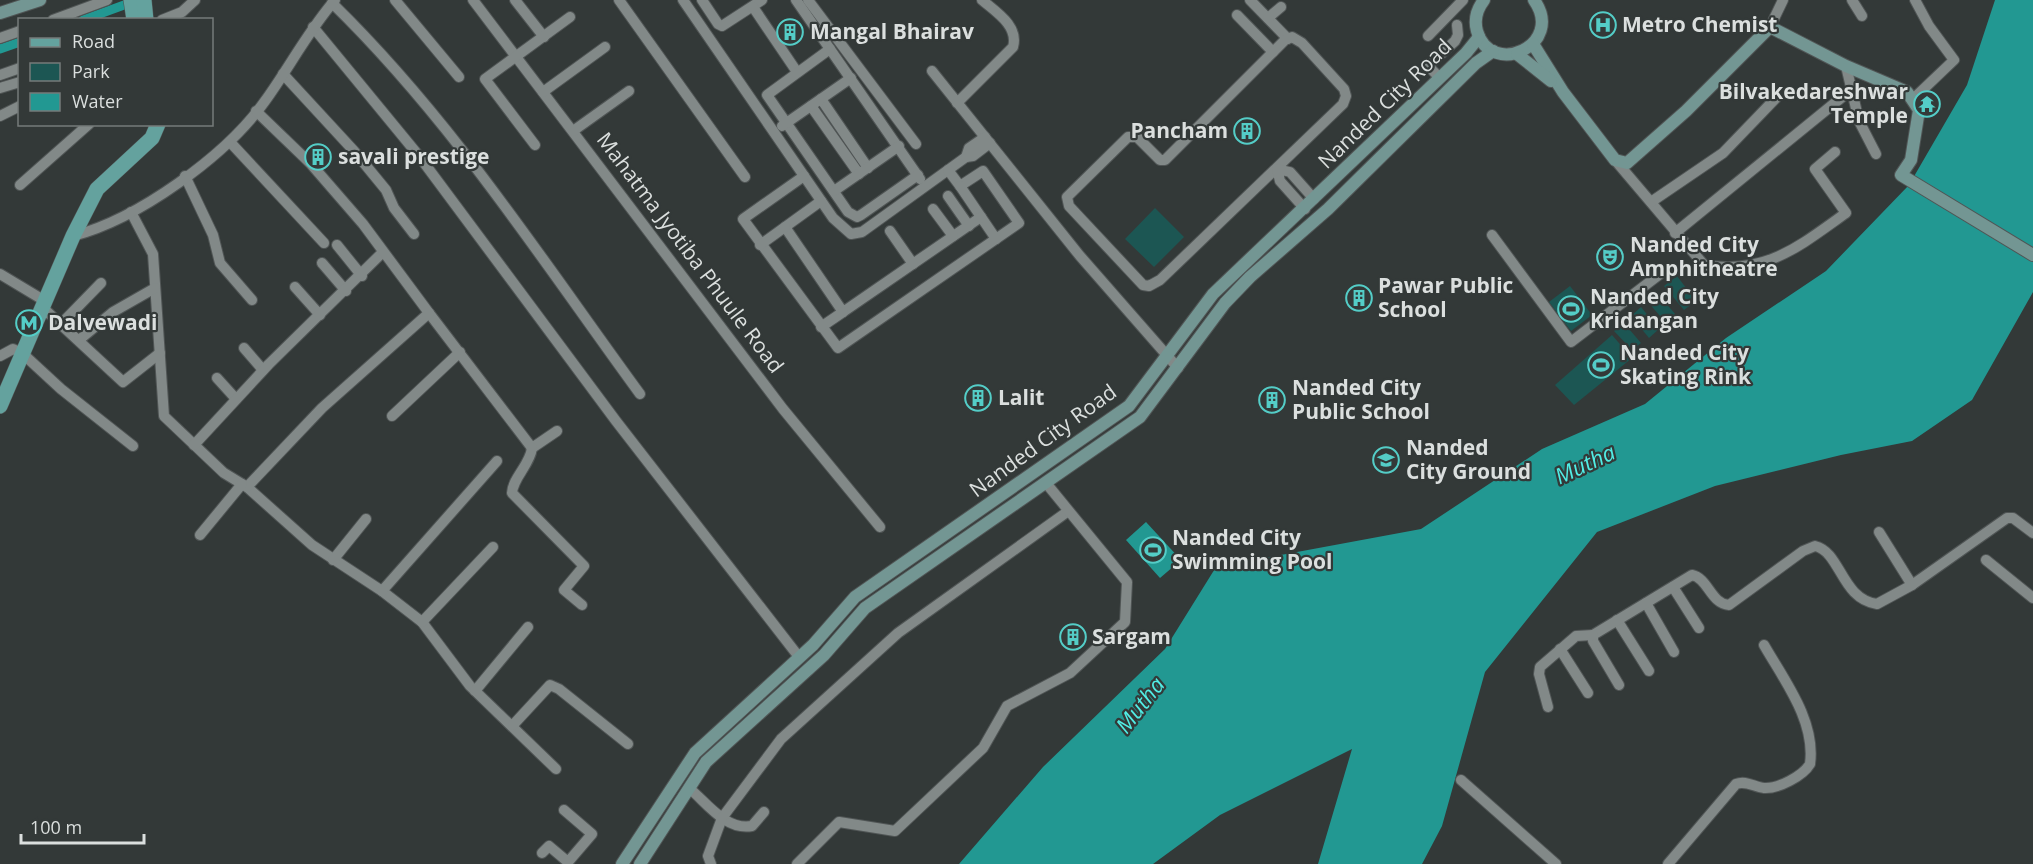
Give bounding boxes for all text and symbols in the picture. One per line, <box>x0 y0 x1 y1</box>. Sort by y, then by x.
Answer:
hospital icon: Metro Chemist <box>1588 10 1618 40</box>
place label: Metro Chemist <box>1622 10 1778 38</box>
building icon: Mangal Bhairav <box>775 17 805 47</box>
place label: Mangal Bhairav <box>810 17 974 45</box>
legend <box>18 18 213 126</box>
text: Road <box>72 29 115 53</box>
street label: Nanded City Road <box>1311 32 1457 174</box>
text: Park <box>72 59 110 83</box>
place label: Bilvakedareshwar Temple <box>1719 77 1908 129</box>
text: Water <box>72 89 123 113</box>
temple icon: Bilvakedareshwar Temple <box>1912 89 1942 119</box>
place label: Pancham <box>1130 116 1228 144</box>
building icon: Pancham <box>1232 116 1262 146</box>
street label: Mahatma Jyotiba Phuule Road <box>591 126 791 378</box>
building icon: savali prestige <box>303 142 333 172</box>
place label: savali prestige <box>338 142 490 170</box>
place label: Nanded City Amphitheatre <box>1630 230 1778 282</box>
theatre icon: Nanded City Amphitheatre <box>1595 242 1625 272</box>
place label: Pawar Public School <box>1378 271 1514 323</box>
place label: Nanded City Kridangan <box>1590 282 1719 334</box>
building icon: Pawar Public School <box>1344 283 1374 313</box>
sports icon: Nanded City Kridangan <box>1556 294 1586 324</box>
metro station icon: Dalvewadi <box>14 308 44 338</box>
place label: Dalvewadi <box>48 308 157 336</box>
place label: Nanded City Skating Rink <box>1620 338 1752 390</box>
sports icon: Nanded City Skating Rink <box>1586 350 1616 380</box>
place label: Nanded City Public School <box>1292 373 1430 425</box>
street label: Nanded City Road <box>963 377 1122 503</box>
building icon: Lalit <box>963 383 993 413</box>
place label: Lalit <box>998 383 1044 411</box>
building icon: Nanded City Public School <box>1257 385 1287 415</box>
place label: Nanded City Ground <box>1406 433 1531 485</box>
water label: Mutha <box>1549 436 1620 490</box>
school or university icon: Nanded City Ground <box>1371 445 1401 475</box>
place label: Nanded City Swimming Pool <box>1172 523 1332 575</box>
sports icon: Nanded City Swimming Pool <box>1138 535 1168 565</box>
building icon: Sargam <box>1058 622 1088 652</box>
place label: Sargam <box>1092 622 1171 650</box>
water label: Mutha <box>1108 670 1171 739</box>
scale bar <box>21 807 144 845</box>
text: 100 m <box>30 815 82 839</box>

